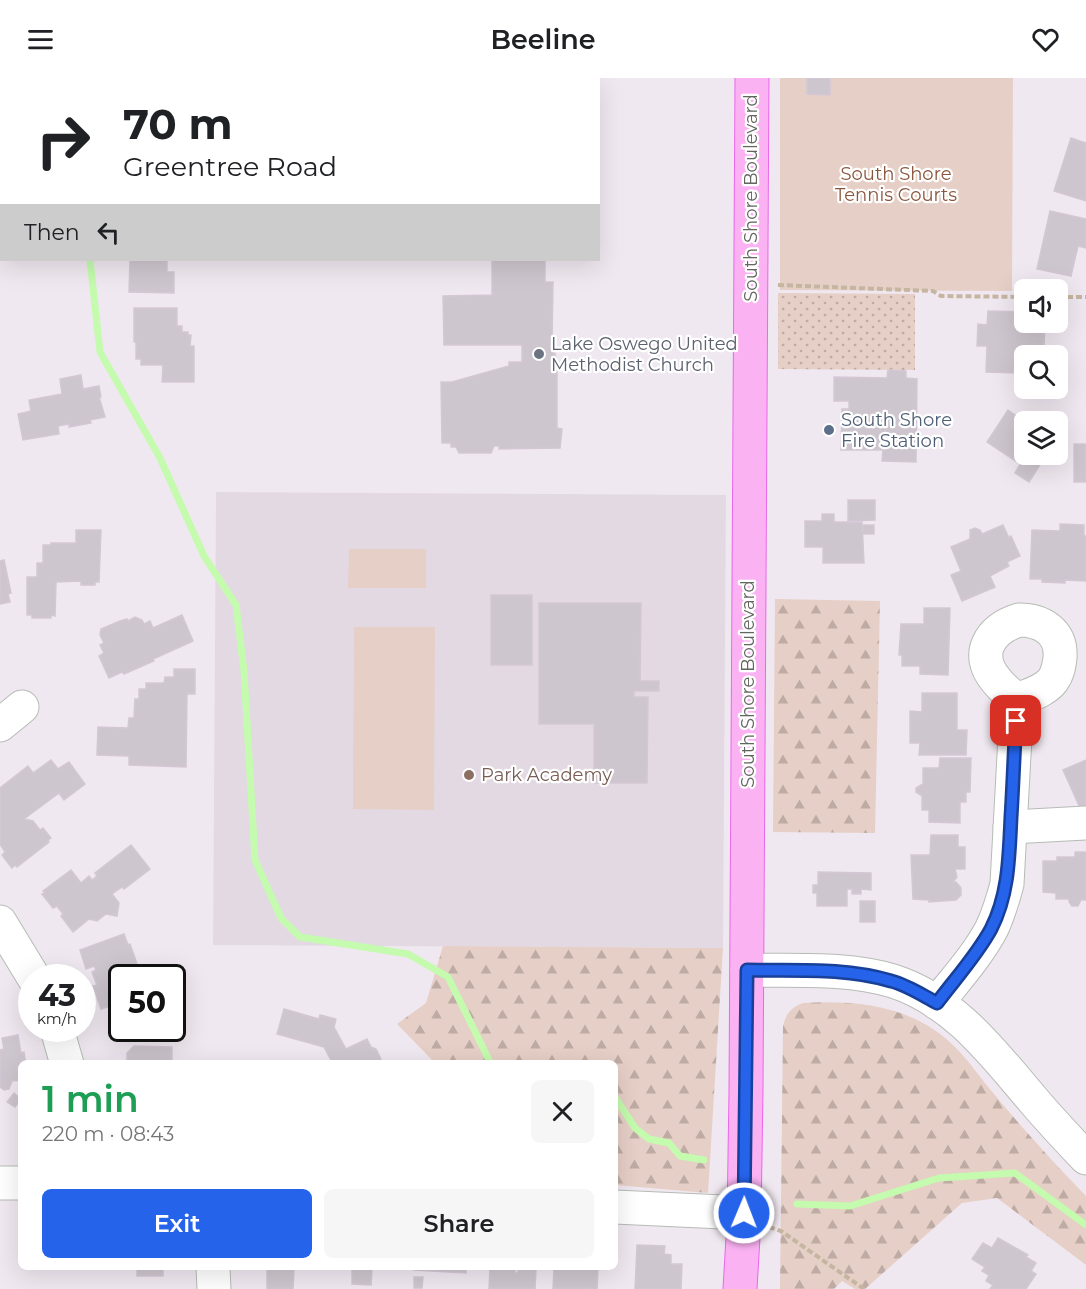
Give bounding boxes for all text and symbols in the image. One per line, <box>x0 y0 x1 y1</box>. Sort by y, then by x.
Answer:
icon: menu <box>24 23 57 56</box>
text: Beeline <box>490 23 596 56</box>
icon: heart <box>1029 23 1062 56</box>
street label: South Shore Boulevard <box>740 94 762 302</box>
text: 70 m <box>123 98 233 150</box>
icon: right <box>24 102 102 180</box>
text: Greentree Road <box>123 150 337 183</box>
park label: South Shore Tennis Courts <box>835 163 957 206</box>
icon: left <box>92 216 125 249</box>
text: Then <box>24 219 80 246</box>
map controls <box>1014 279 1068 465</box>
button: sound <box>1014 279 1068 333</box>
place label: Lake Oswego United Methodist Church <box>551 333 738 376</box>
button: search <box>1014 345 1068 399</box>
marker: Lake Oswego United Methodist Church <box>532 347 546 361</box>
place label: South Shore Fire Station <box>841 409 952 452</box>
button: layers <box>1014 411 1068 465</box>
marker: South Shore Fire Station <box>822 423 836 437</box>
street label: South Shore Boulevard <box>737 580 759 788</box>
pin <box>990 695 1041 746</box>
icon: arrive <box>999 704 1032 737</box>
place label: Park Academy <box>481 764 612 786</box>
marker: Park Academy <box>462 768 476 782</box>
speed limit sign: 50 <box>108 964 186 1042</box>
text: 43 <box>38 977 76 1014</box>
text: km/h <box>37 1009 77 1028</box>
text: 1 min <box>42 1077 139 1121</box>
button: close <box>531 1080 594 1143</box>
text: 220 m · 08:43 <box>42 1122 174 1146</box>
position arrow <box>712 1181 776 1245</box>
button: Exit <box>42 1189 312 1258</box>
button: Share <box>324 1189 594 1258</box>

